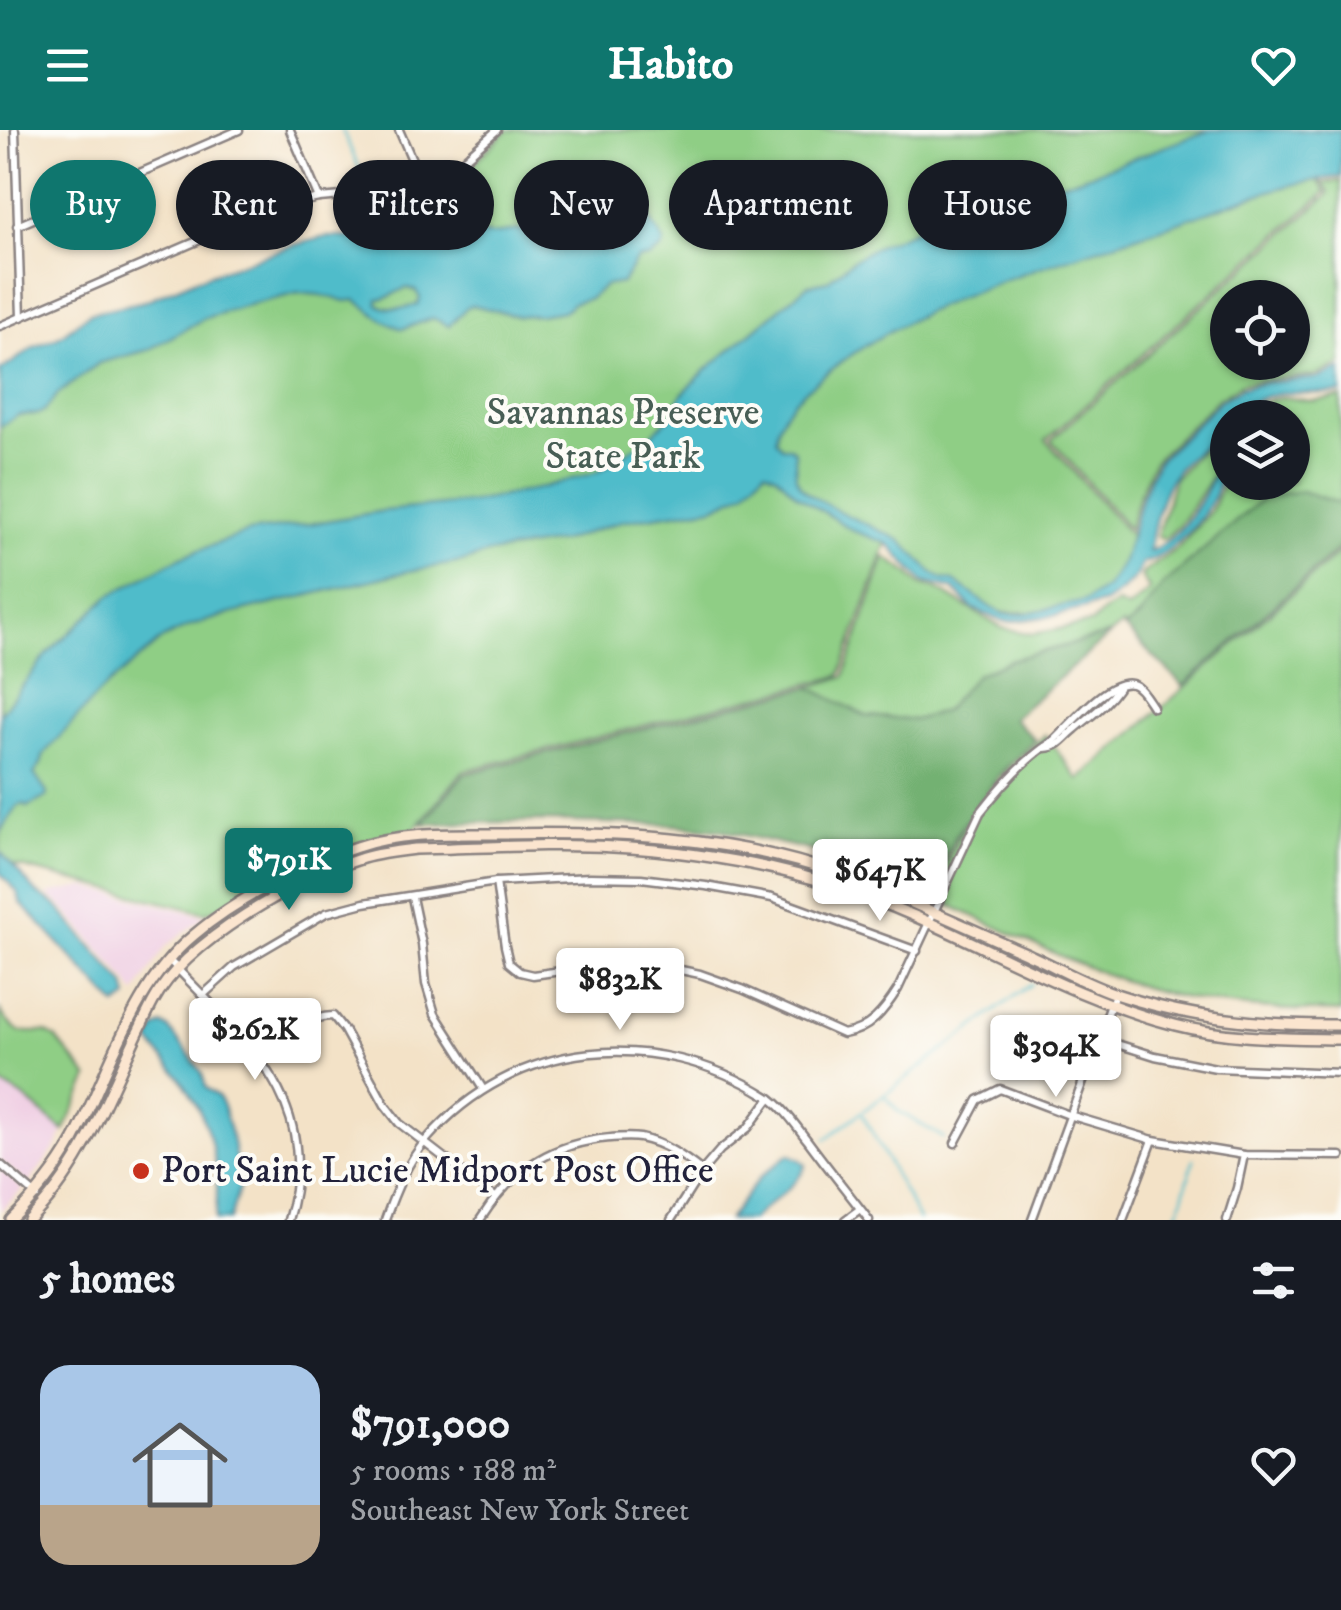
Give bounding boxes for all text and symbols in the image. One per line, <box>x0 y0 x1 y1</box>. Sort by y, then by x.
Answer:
text: Habito <box>608 37 733 93</box>
icon: menu <box>40 38 95 93</box>
icon: heart <box>1246 38 1301 93</box>
chip: Buy <box>30 160 156 250</box>
chip: Rent <box>176 160 313 250</box>
chip: Filters <box>333 160 494 250</box>
chip: New <box>514 160 649 250</box>
chip: Apartment <box>669 160 888 250</box>
chip: House <box>908 160 1067 250</box>
map controls <box>1210 280 1310 500</box>
button: locate <box>1210 280 1310 380</box>
park label: Savannas Preserve State Park <box>487 389 759 481</box>
button: layers <box>1210 400 1310 500</box>
pin: $791K <box>219 828 359 913</box>
pin: $647K <box>810 839 950 924</box>
text: $791K <box>247 840 331 880</box>
text: $647K <box>835 851 925 891</box>
pin: $832K <box>550 948 690 1033</box>
text: $832K <box>578 960 662 1000</box>
pin: $262K <box>185 998 325 1083</box>
text: $262K <box>211 1010 299 1050</box>
pin: $304K <box>986 1015 1126 1100</box>
text: $304K <box>1012 1027 1100 1067</box>
place label: Port Saint Lucie Midport Post Office <box>161 1147 714 1195</box>
marker: Port Saint Lucie Midport Post Office <box>130 1160 152 1182</box>
icon: filters <box>1246 1253 1301 1308</box>
text: 5 homes <box>40 1254 175 1306</box>
text: $791,000 <box>350 1399 510 1451</box>
icon: home <box>120 1405 240 1525</box>
icon: heart <box>1246 1438 1301 1493</box>
text: 5 rooms · 188 m² <box>350 1451 556 1491</box>
text: Southeast New York Street <box>350 1491 689 1531</box>

